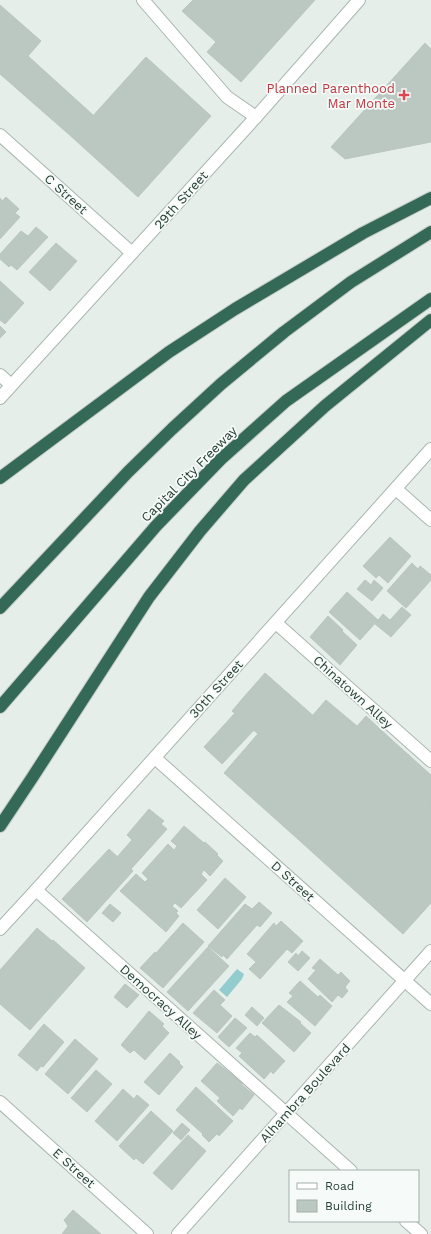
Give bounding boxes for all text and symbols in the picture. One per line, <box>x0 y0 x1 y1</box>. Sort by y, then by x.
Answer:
place label: Planned Parenthood Mar Monte <box>266 81 395 111</box>
marker: Planned Parenthood Mar Monte <box>398 89 410 101</box>
street label: 29th Street <box>151 168 211 232</box>
street label: C Street <box>41 171 91 218</box>
street label: Capital City Freeway <box>138 423 240 525</box>
street label: Chinatown Alley <box>310 652 396 732</box>
street label: 30th Street <box>186 657 246 721</box>
street label: D Street <box>268 858 318 905</box>
street label: Democracy Alley <box>117 961 205 1043</box>
street label: Alhambra Boulevard <box>257 1040 353 1146</box>
street label: E Street <box>50 1145 99 1191</box>
legend <box>289 1170 419 1222</box>
text: Road <box>325 1179 354 1193</box>
text: Building <box>325 1199 372 1213</box>

